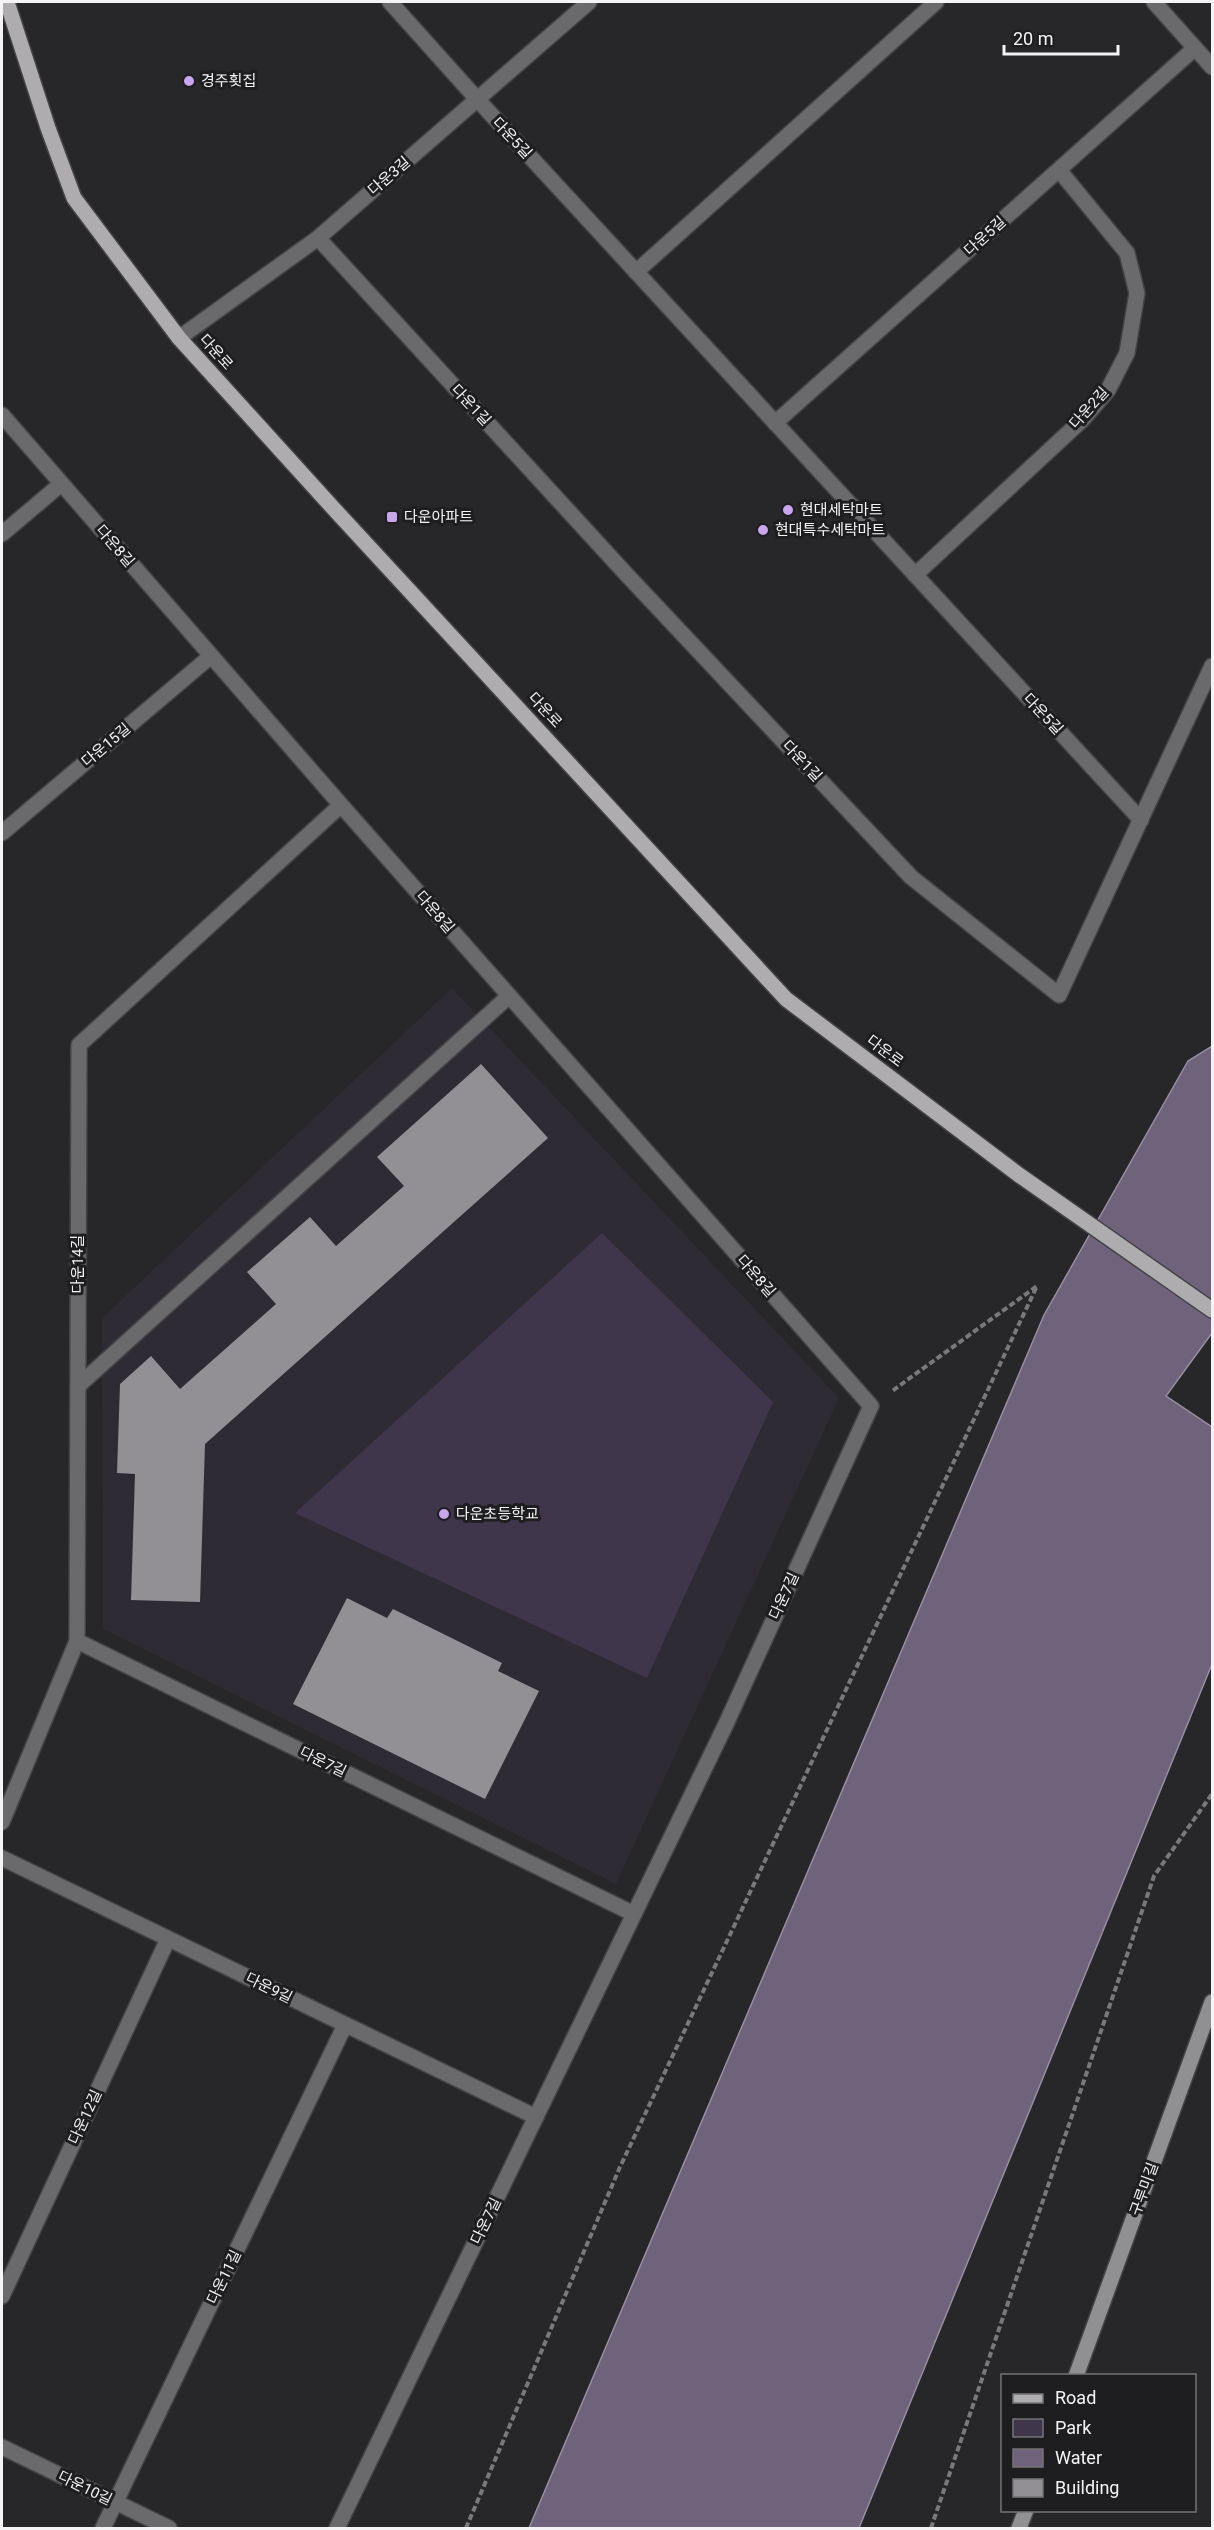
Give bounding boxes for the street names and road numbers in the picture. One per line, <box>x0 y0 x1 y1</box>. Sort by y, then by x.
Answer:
street label: 다운5길 <box>488 114 536 162</box>
street label: 다운3길 <box>364 153 414 199</box>
street label: 다운5길 <box>960 213 1010 259</box>
street label: 다운로 <box>195 331 237 373</box>
street label: 다운1길 <box>447 381 495 429</box>
street label: 다운2길 <box>1066 383 1112 433</box>
street label: 다운8길 <box>92 521 138 571</box>
street label: 다운로 <box>524 689 566 731</box>
street label: 다운5길 <box>1019 690 1067 738</box>
street label: 다운15길 <box>78 719 134 771</box>
street label: 다운1길 <box>778 737 826 785</box>
street label: 다운8길 <box>412 887 458 937</box>
street label: 다운로 <box>863 1031 907 1071</box>
street label: 다운14길 <box>69 1235 87 1293</box>
street label: 다운8길 <box>733 1251 779 1301</box>
street label: 다운7길 <box>765 1570 803 1622</box>
street label: 다운7길 <box>297 1743 349 1781</box>
street label: 다운9길 <box>243 1969 295 2007</box>
street label: 다운12길 <box>65 2087 105 2147</box>
street label: 구루미길 <box>1126 2160 1162 2218</box>
street label: 다운7길 <box>467 2195 505 2247</box>
street label: 다운11길 <box>203 2247 245 2307</box>
street label: 다운10길 <box>55 2467 115 2509</box>

